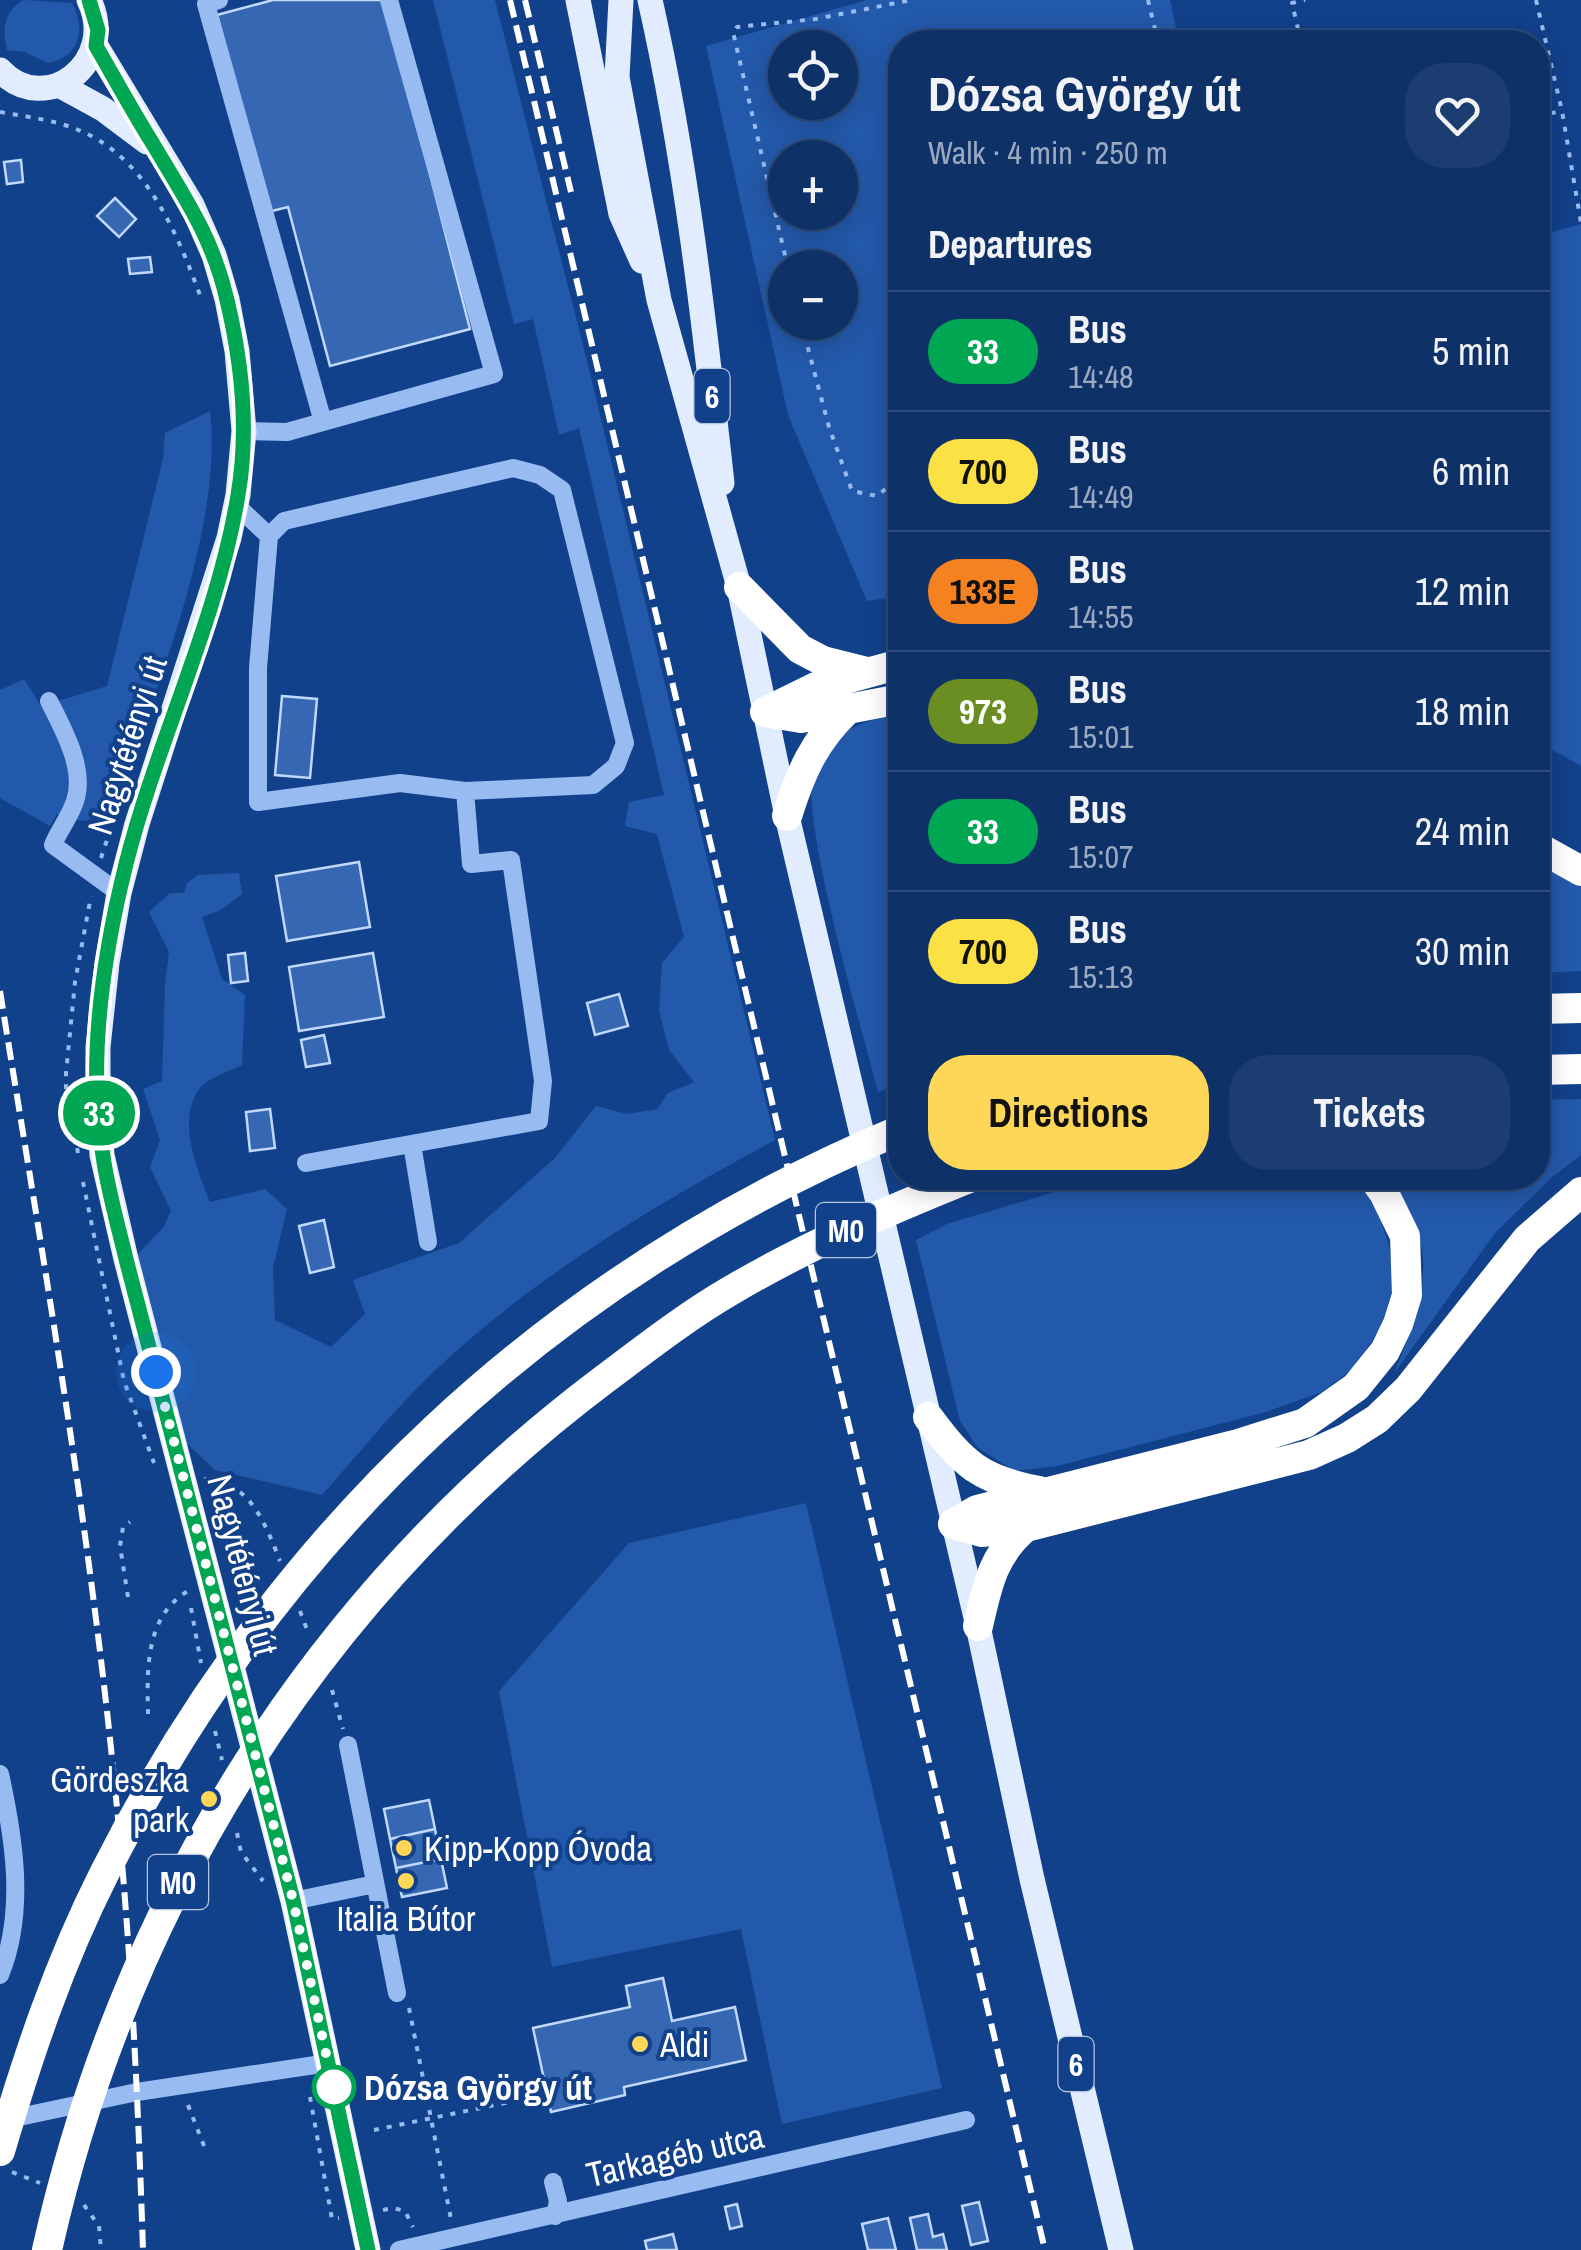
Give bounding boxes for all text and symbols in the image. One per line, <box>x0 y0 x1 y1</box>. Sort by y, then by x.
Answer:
map controls <box>768 30 858 340</box>
button: locate <box>768 30 858 120</box>
text: Dózsa György út <box>928 61 1241 126</box>
button: heart <box>1405 63 1510 168</box>
text: Walk · 4 min · 250 m <box>928 131 1168 174</box>
button: + <box>768 140 858 230</box>
text: Departures <box>928 219 1093 270</box>
button: − <box>768 250 858 340</box>
text: Bus <box>1068 304 1127 355</box>
text: 5 min <box>1432 326 1510 377</box>
text: 33 <box>967 328 999 375</box>
text: 14:48 <box>1068 355 1134 398</box>
road number: 6 <box>694 369 730 423</box>
text: Bus <box>1068 424 1127 475</box>
text: 6 min <box>1432 446 1510 497</box>
text: 700 <box>959 448 1007 495</box>
text: 14:49 <box>1068 475 1134 518</box>
text: Bus <box>1068 544 1127 595</box>
text: 12 min <box>1415 566 1510 617</box>
text: 133E <box>949 568 1017 615</box>
text: 14:55 <box>1068 595 1134 638</box>
street label: Nagytétényi út <box>76 650 178 840</box>
text: Bus <box>1068 664 1127 715</box>
text: 18 min <box>1415 686 1510 737</box>
text: 973 <box>959 688 1007 735</box>
text: 15:01 <box>1068 715 1134 758</box>
text: Bus <box>1068 784 1127 835</box>
text: 24 min <box>1415 806 1510 857</box>
text: 33 <box>967 808 999 855</box>
text: 15:07 <box>1068 835 1134 878</box>
text: Bus <box>1068 904 1127 955</box>
text: 30 min <box>1415 926 1510 977</box>
text: 700 <box>959 928 1007 975</box>
text: 15:13 <box>1068 955 1134 998</box>
button: Directions <box>928 1055 1209 1170</box>
button: Tickets <box>1229 1055 1510 1170</box>
line badge: 33 <box>54 1080 144 1146</box>
text: 33 <box>83 1090 115 1137</box>
road number: M0 <box>816 1203 876 1257</box>
your location <box>131 1347 181 1397</box>
street label: Nagytétényi út <box>196 1470 290 1660</box>
place label: Gördeszka park <box>50 1756 190 1843</box>
marker: Gördeszka park <box>198 1788 220 1810</box>
place label: Kipp-Kopp Óvoda <box>424 1825 652 1872</box>
marker: Kipp-Kopp Óvoda <box>393 1837 415 1859</box>
road number: M0 <box>148 1855 208 1909</box>
marker: Italia Bútor <box>395 1870 417 1892</box>
place label: Italia Bútor <box>337 1895 476 1942</box>
place label: Aldi <box>659 2021 709 2068</box>
marker: Aldi <box>629 2033 651 2055</box>
road number: 6 <box>1058 2037 1094 2091</box>
place label: Dózsa György út <box>364 2064 593 2111</box>
marker: Dózsa György út <box>313 2066 355 2108</box>
street label: Tarkagéb utca <box>582 2112 768 2198</box>

